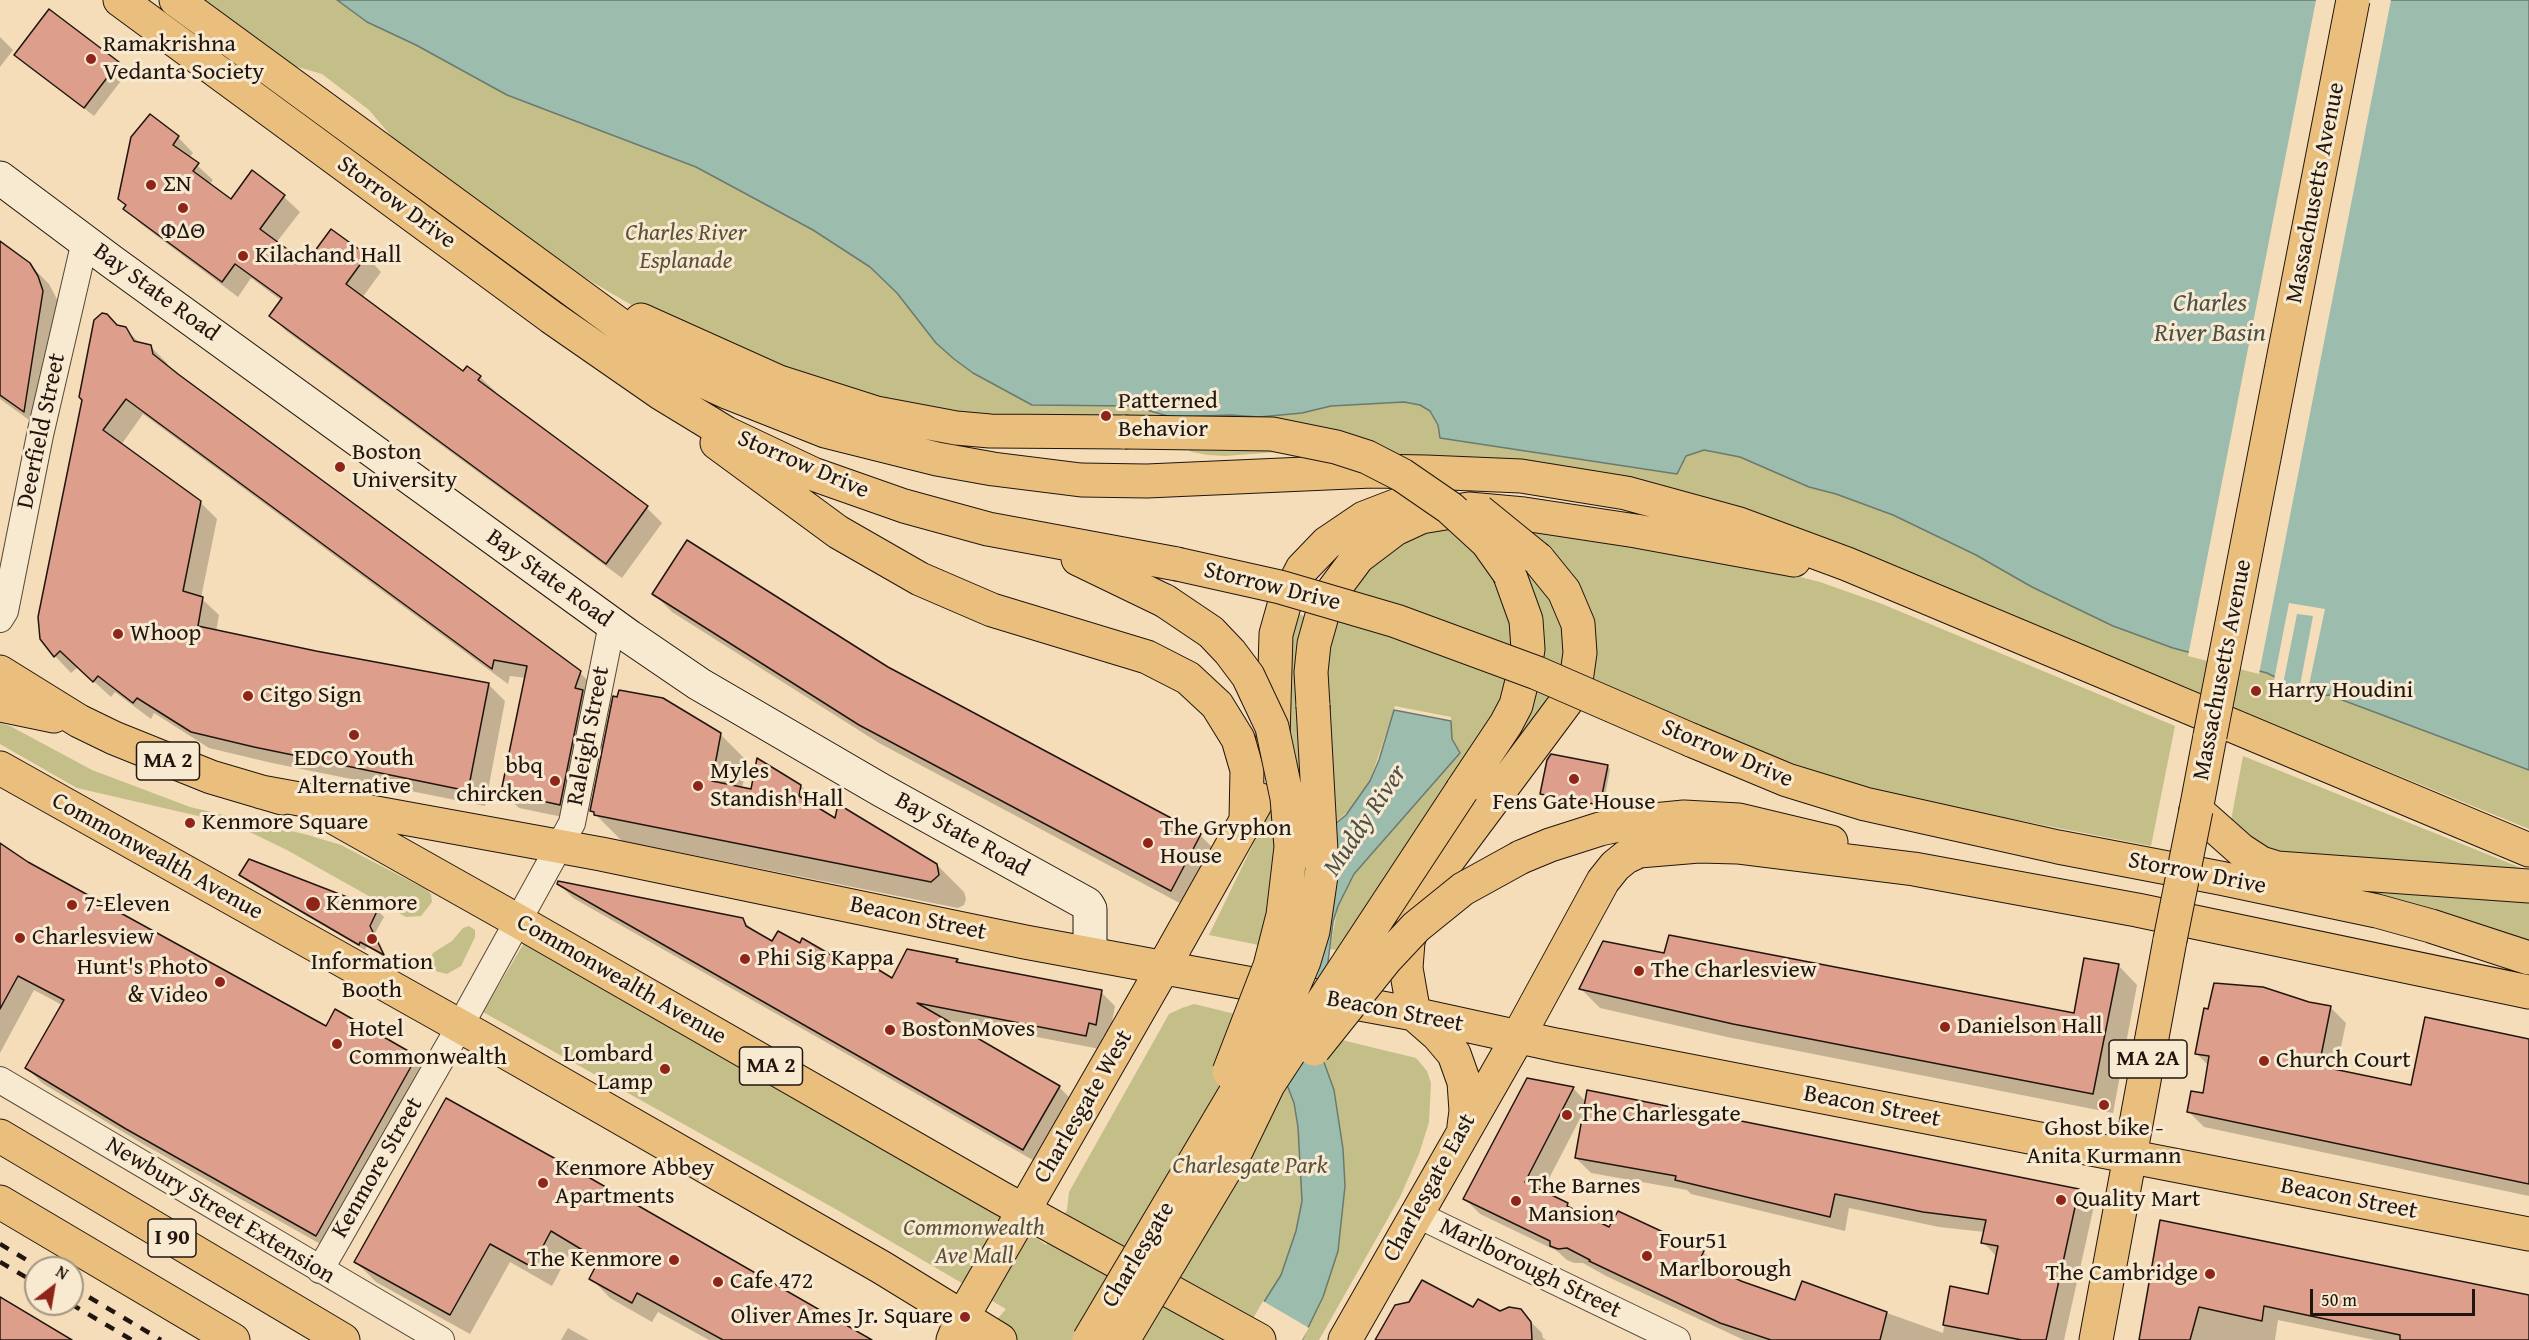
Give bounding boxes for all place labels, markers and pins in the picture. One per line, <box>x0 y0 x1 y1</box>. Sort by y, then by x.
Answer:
place label: Ramakrishna Vedanta Society <box>103 31 264 87</box>
marker: Ramakrishna Vedanta Society <box>84 52 98 66</box>
place label: ΣΝ <box>163 171 191 199</box>
marker: ΣΝ <box>144 178 158 192</box>
marker: ΦΔΘ <box>176 201 190 215</box>
place label: ΦΔΘ <box>161 218 205 246</box>
place label: Kilachand Hall <box>255 242 401 270</box>
marker: Kilachand Hall <box>236 249 250 263</box>
place label: Patterned Behavior <box>1118 388 1218 444</box>
marker: Patterned Behavior <box>1099 409 1113 423</box>
place label: Boston University <box>352 439 457 495</box>
marker: Boston University <box>333 460 347 474</box>
place label: Whoop <box>130 620 201 648</box>
marker: Whoop <box>111 627 125 641</box>
place label: Harry Houdini <box>2268 677 2413 705</box>
place label: Citgo Sign <box>260 682 362 710</box>
marker: Harry Houdini <box>2249 684 2263 698</box>
marker: Citgo Sign <box>241 689 255 703</box>
marker: EDCO Youth Alternative <box>347 728 361 742</box>
place label: EDCO Youth Alternative <box>294 745 414 801</box>
place label: bbq chircken <box>456 753 543 809</box>
place label: Myles Standish Hall <box>710 758 844 814</box>
marker: Fens Gate House <box>1567 772 1581 786</box>
marker: bbq chircken <box>548 774 562 788</box>
marker: Myles Standish Hall <box>691 779 705 793</box>
place label: Fens Gate House <box>1493 789 1655 817</box>
place label: Kenmore Square <box>202 809 368 837</box>
place label: The Gryphon House <box>1160 815 1292 871</box>
marker: Kenmore Square <box>183 816 197 830</box>
marker: The Gryphon House <box>1141 836 1155 850</box>
place label: Kenmore <box>326 890 418 918</box>
place label: 7-Eleven <box>84 891 170 919</box>
marker: Kenmore <box>304 895 322 913</box>
marker: 7-Eleven <box>65 898 79 912</box>
place label: Charlesview <box>32 924 154 952</box>
marker: Charlesview <box>13 931 27 945</box>
marker: Information Booth <box>365 932 379 946</box>
place label: Phi Sig Kappa <box>757 945 894 973</box>
place label: Information Booth <box>311 949 433 1005</box>
marker: Phi Sig Kappa <box>738 952 752 966</box>
place label: Hunt's Photo & Video <box>77 954 208 1010</box>
place label: The Charlesview <box>1651 957 1817 985</box>
marker: The Charlesview <box>1632 964 1646 978</box>
marker: Hunt's Photo & Video <box>213 975 227 989</box>
place label: Danielson Hall <box>1957 1013 2102 1041</box>
place label: Hotel Commonwealth <box>349 1016 507 1072</box>
place label: BostonMoves <box>902 1016 1035 1044</box>
marker: Danielson Hall <box>1938 1020 1952 1034</box>
marker: BostonMoves <box>883 1023 897 1037</box>
marker: Hotel Commonwealth <box>330 1037 344 1051</box>
place label: Lombard Lamp <box>563 1041 653 1097</box>
place label: Church Court <box>2276 1047 2411 1075</box>
marker: Church Court <box>2257 1054 2271 1068</box>
marker: Lombard Lamp <box>658 1062 672 1076</box>
marker: Ghost bike - Anita Kurmann <box>2097 1098 2111 1112</box>
place label: The Charlesgate <box>1579 1101 1741 1129</box>
marker: The Charlesgate <box>1560 1108 1574 1122</box>
place label: Ghost bike - Anita Kurmann <box>2027 1115 2181 1171</box>
place label: Kenmore Abbey Apartments <box>555 1155 714 1211</box>
place label: The Barnes Mansion <box>1528 1173 1641 1229</box>
marker: Kenmore Abbey Apartments <box>536 1176 550 1190</box>
place label: Quality Mart <box>2073 1186 2200 1214</box>
marker: Quality Mart <box>2054 1193 2068 1207</box>
marker: The Barnes Mansion <box>1509 1194 1523 1208</box>
place label: Four51 Marlborough <box>1659 1228 1791 1284</box>
place label: The Kenmore <box>527 1246 662 1274</box>
marker: Four51 Marlborough <box>1640 1249 1654 1263</box>
marker: The Kenmore <box>667 1253 681 1267</box>
place label: The Cambridge <box>2045 1260 2198 1288</box>
marker: The Cambridge <box>2203 1267 2217 1281</box>
place label: Cafe 472 <box>730 1268 813 1296</box>
marker: Cafe 472 <box>711 1275 725 1289</box>
place label: Oliver Ames Jr. Square <box>731 1303 953 1331</box>
marker: Oliver Ames Jr. Square <box>958 1310 972 1324</box>

